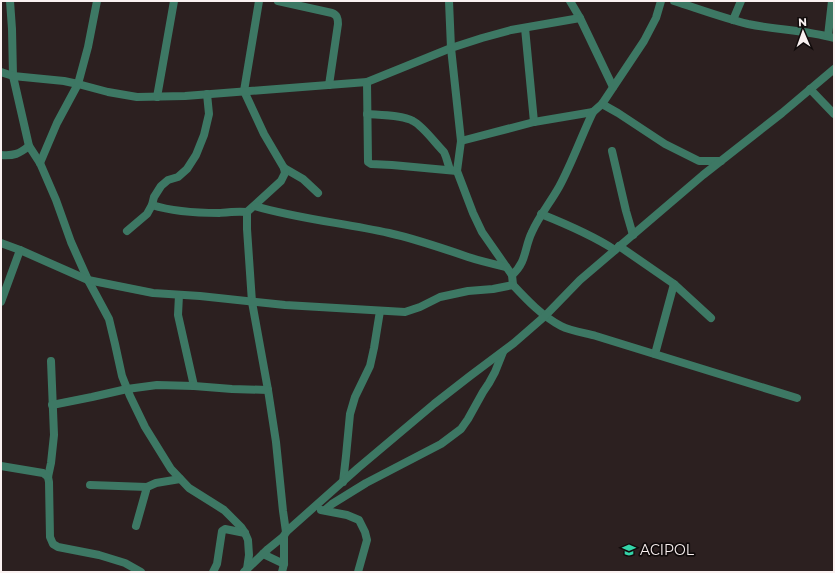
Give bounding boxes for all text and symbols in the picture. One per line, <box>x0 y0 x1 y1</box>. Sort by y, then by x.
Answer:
north arrow <box>783 12 823 52</box>
text: N <box>798 15 807 29</box>
place label: ACIPOL <box>640 541 695 559</box>
school or university icon: ACIPOL <box>621 542 637 558</box>

